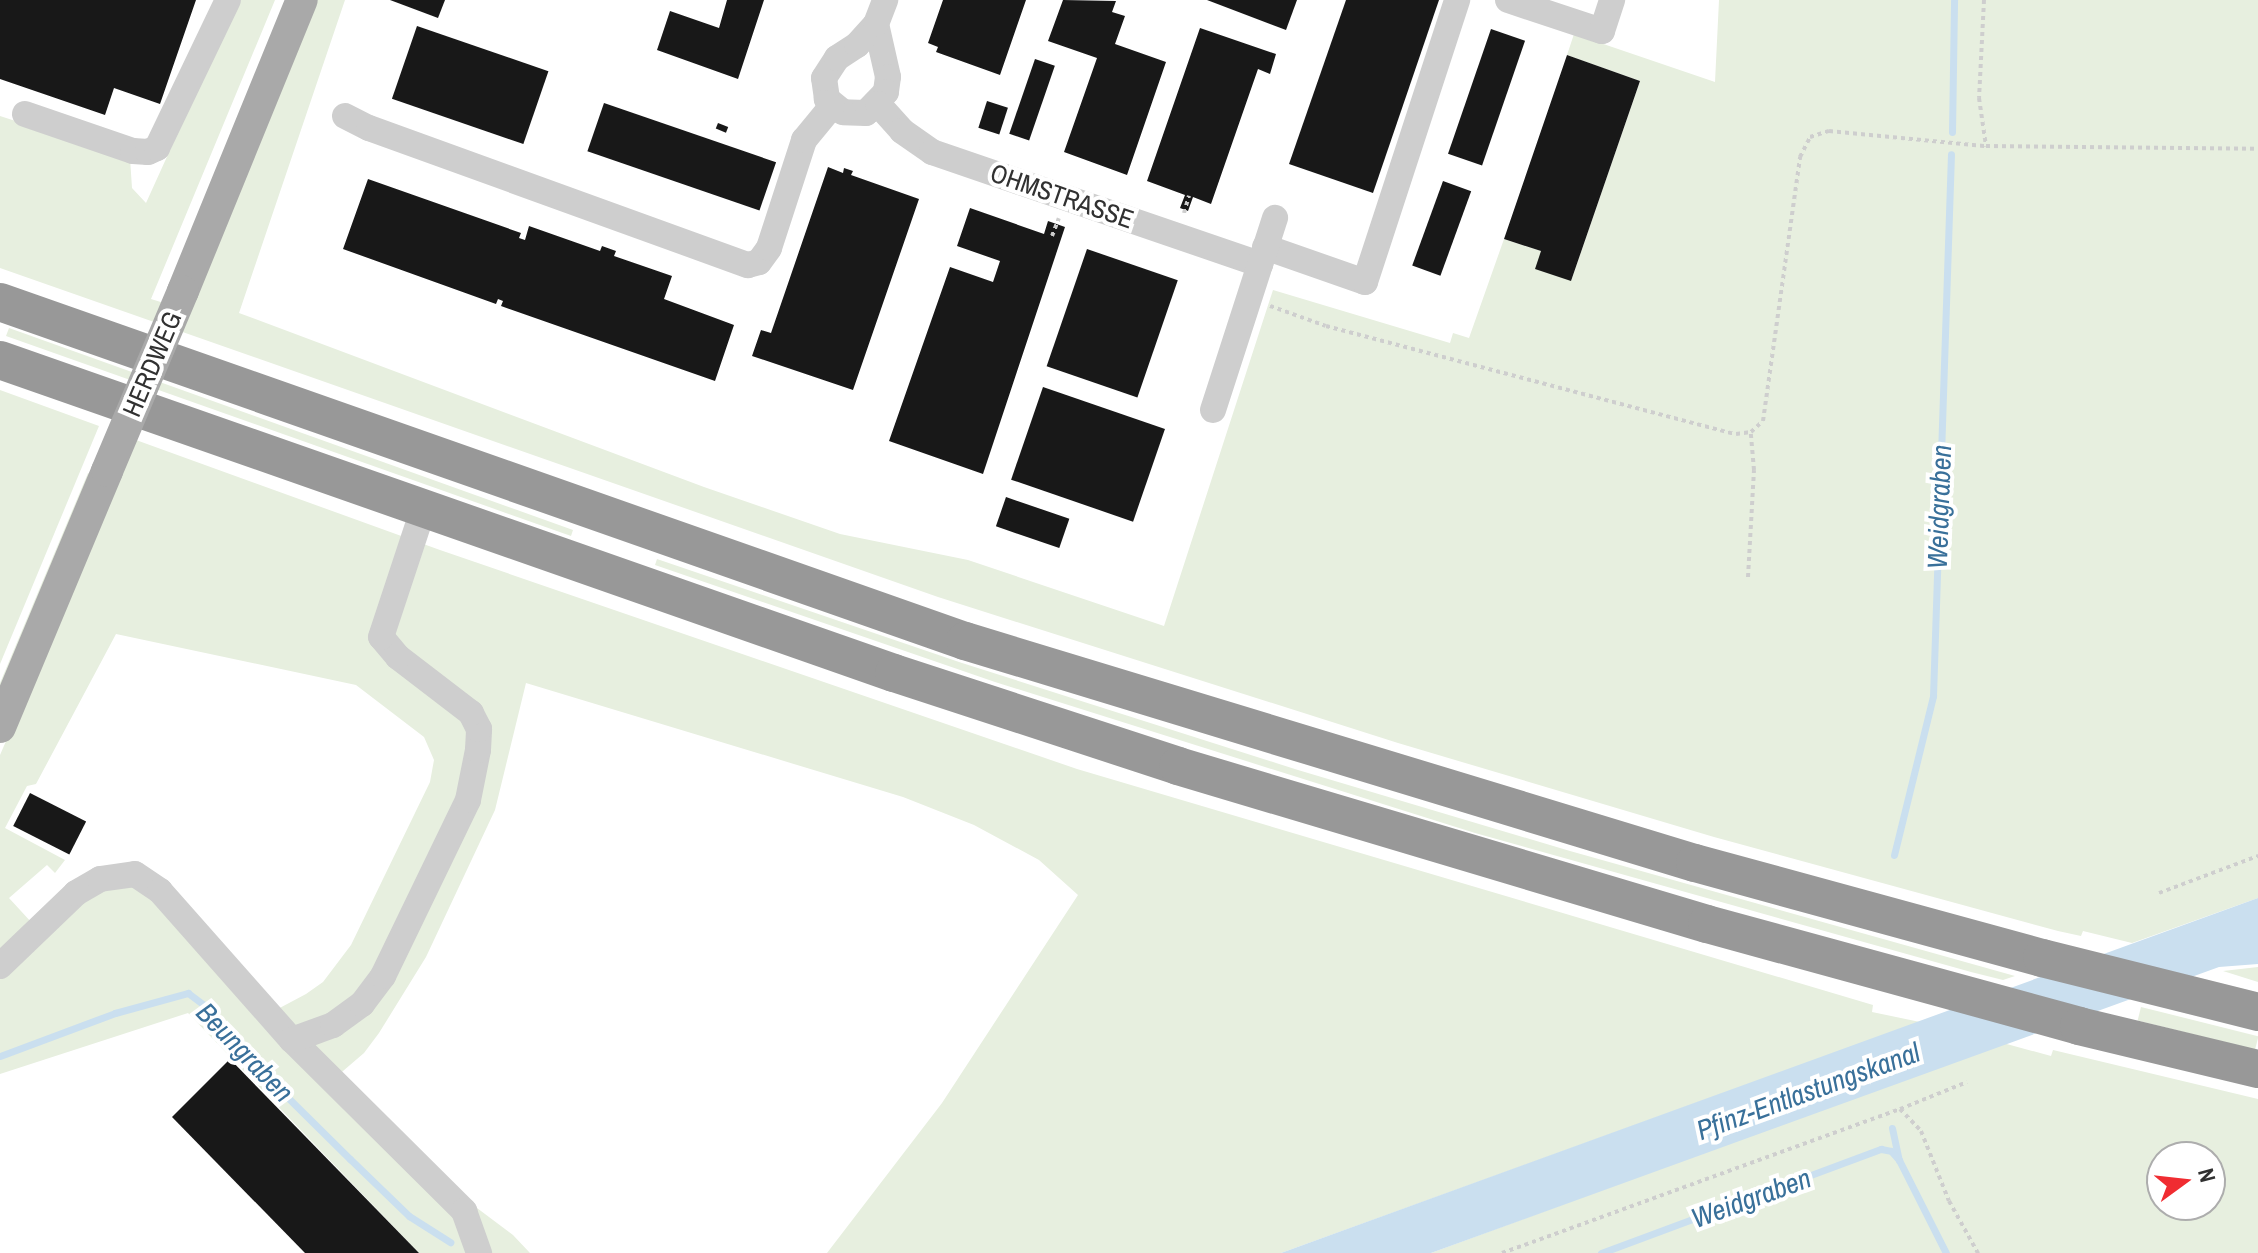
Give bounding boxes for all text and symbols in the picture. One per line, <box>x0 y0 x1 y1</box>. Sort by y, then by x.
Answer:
street label: OHMSTRASSE <box>986 157 1138 235</box>
street label: HERDWEG <box>116 307 188 421</box>
water label: Weidgraben <box>1920 444 1958 570</box>
water label: Beungraben <box>189 995 301 1109</box>
water label: Pfinz-Entlastungskanal <box>1692 1035 1924 1147</box>
north arrow <box>2146 1141 2226 1221</box>
water label: Weidgraben <box>1687 1161 1815 1235</box>
text: N <box>2191 1165 2223 1185</box>

